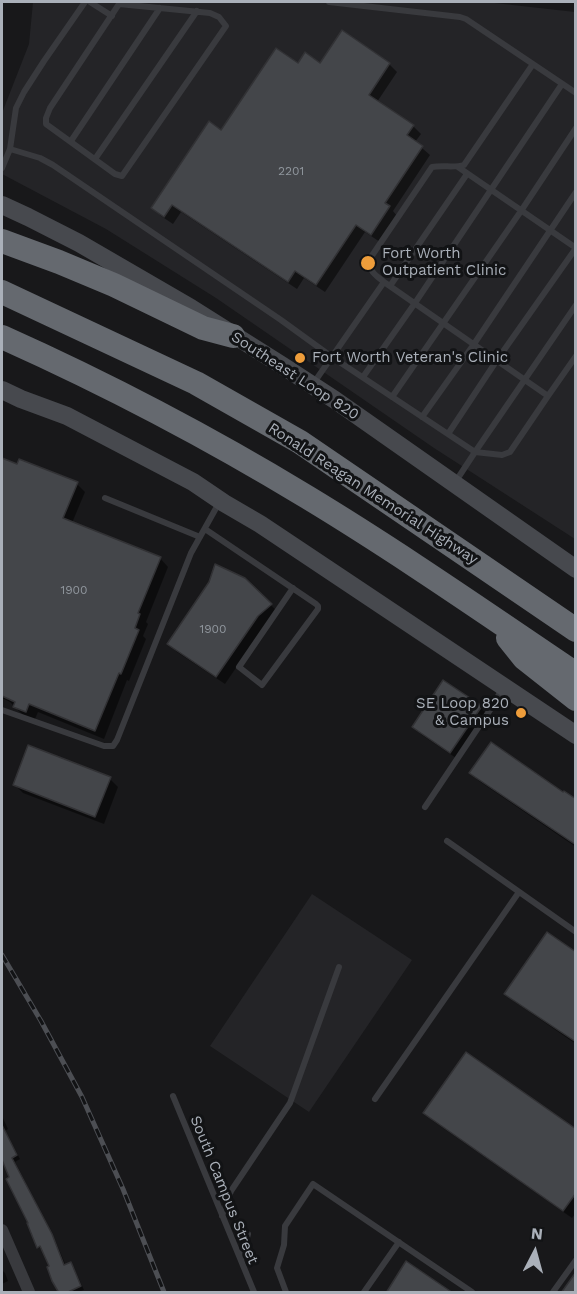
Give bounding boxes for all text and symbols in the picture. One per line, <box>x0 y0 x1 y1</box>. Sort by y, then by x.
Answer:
house number: 2201 <box>278 164 304 178</box>
place label: Fort Worth Outpatient Clinic <box>382 245 506 280</box>
marker: Fort Worth Outpatient Clinic <box>359 254 377 272</box>
street label: Southeast Loop 820 <box>228 328 362 424</box>
place label: Fort Worth Veteran's Clinic <box>312 349 508 367</box>
marker: Fort Worth Veteran's Clinic <box>293 351 307 365</box>
street label: Ronald Reagan Memorial Highway <box>265 419 481 569</box>
house number: 1900 <box>60 583 88 597</box>
house number: 1900 <box>199 622 227 636</box>
place label: SE Loop 820 & Campus <box>416 695 509 730</box>
marker: SE Loop 820 & Campus <box>514 706 528 720</box>
street label: South Campus Street <box>186 1113 262 1267</box>
north arrow <box>505 1222 565 1282</box>
text: N <box>530 1224 544 1244</box>

